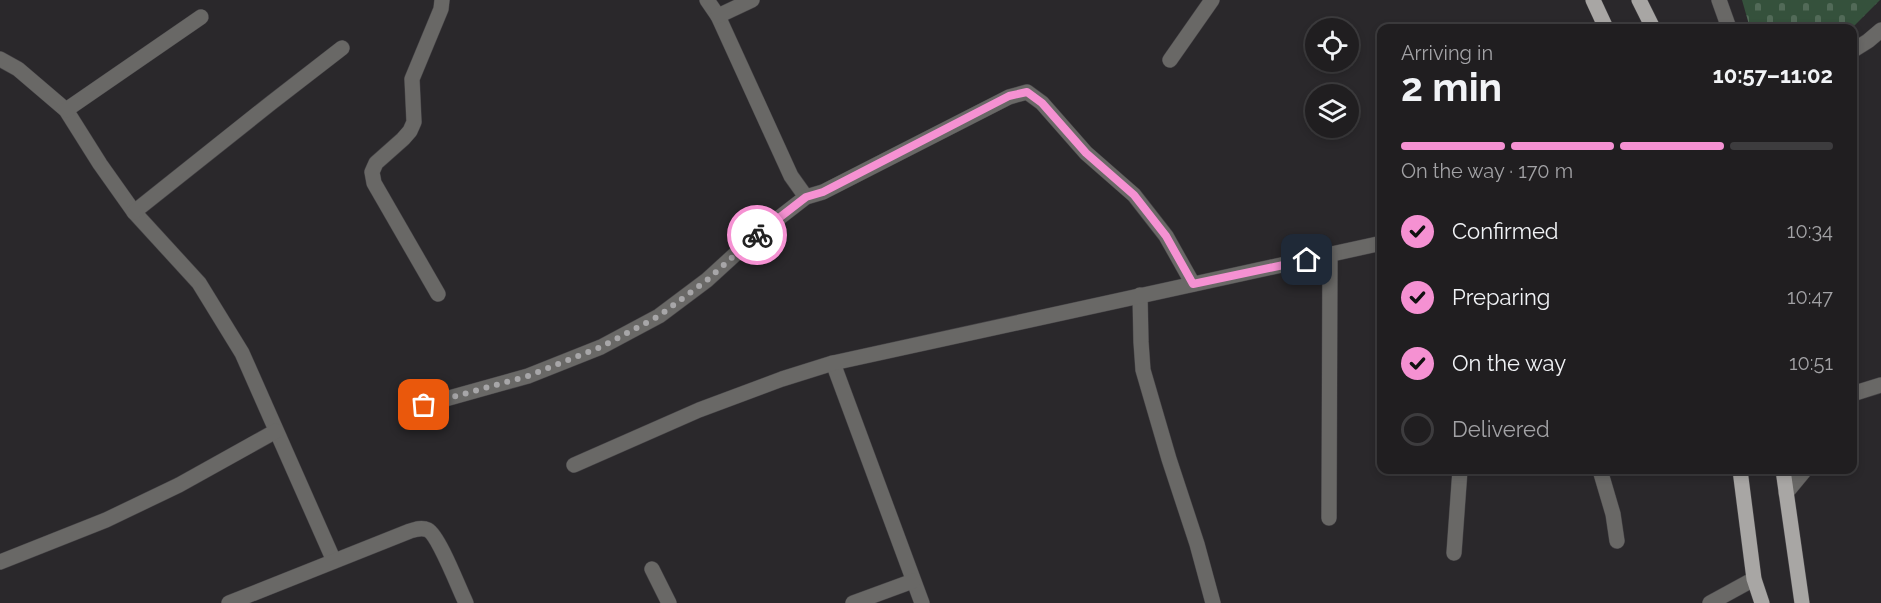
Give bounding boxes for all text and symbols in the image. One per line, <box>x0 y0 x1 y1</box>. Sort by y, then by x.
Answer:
map controls <box>1305 18 1359 138</box>
button: locate <box>1305 18 1359 72</box>
text: Arriving in <box>1401 41 1493 65</box>
text: 10:57–11:02 <box>1713 62 1833 88</box>
text: 2 min <box>1401 64 1502 110</box>
button: layers <box>1305 84 1359 138</box>
text: On the way · 170 m <box>1401 159 1573 183</box>
courier <box>727 205 787 265</box>
icon: check <box>1401 215 1434 248</box>
text: Confirmed <box>1452 218 1559 244</box>
icon: bike <box>741 219 774 252</box>
text: 10:34 <box>1787 219 1833 243</box>
pin <box>1281 234 1332 285</box>
icon: home <box>1290 243 1323 276</box>
icon: check <box>1401 281 1434 314</box>
text: Preparing <box>1452 284 1550 310</box>
text: 10:47 <box>1787 285 1833 309</box>
icon: check <box>1401 347 1434 380</box>
text: On the way <box>1452 350 1566 376</box>
text: 10:51 <box>1789 351 1833 375</box>
pin <box>398 379 449 430</box>
icon: bag <box>407 388 440 421</box>
text: Delivered <box>1452 416 1550 442</box>

